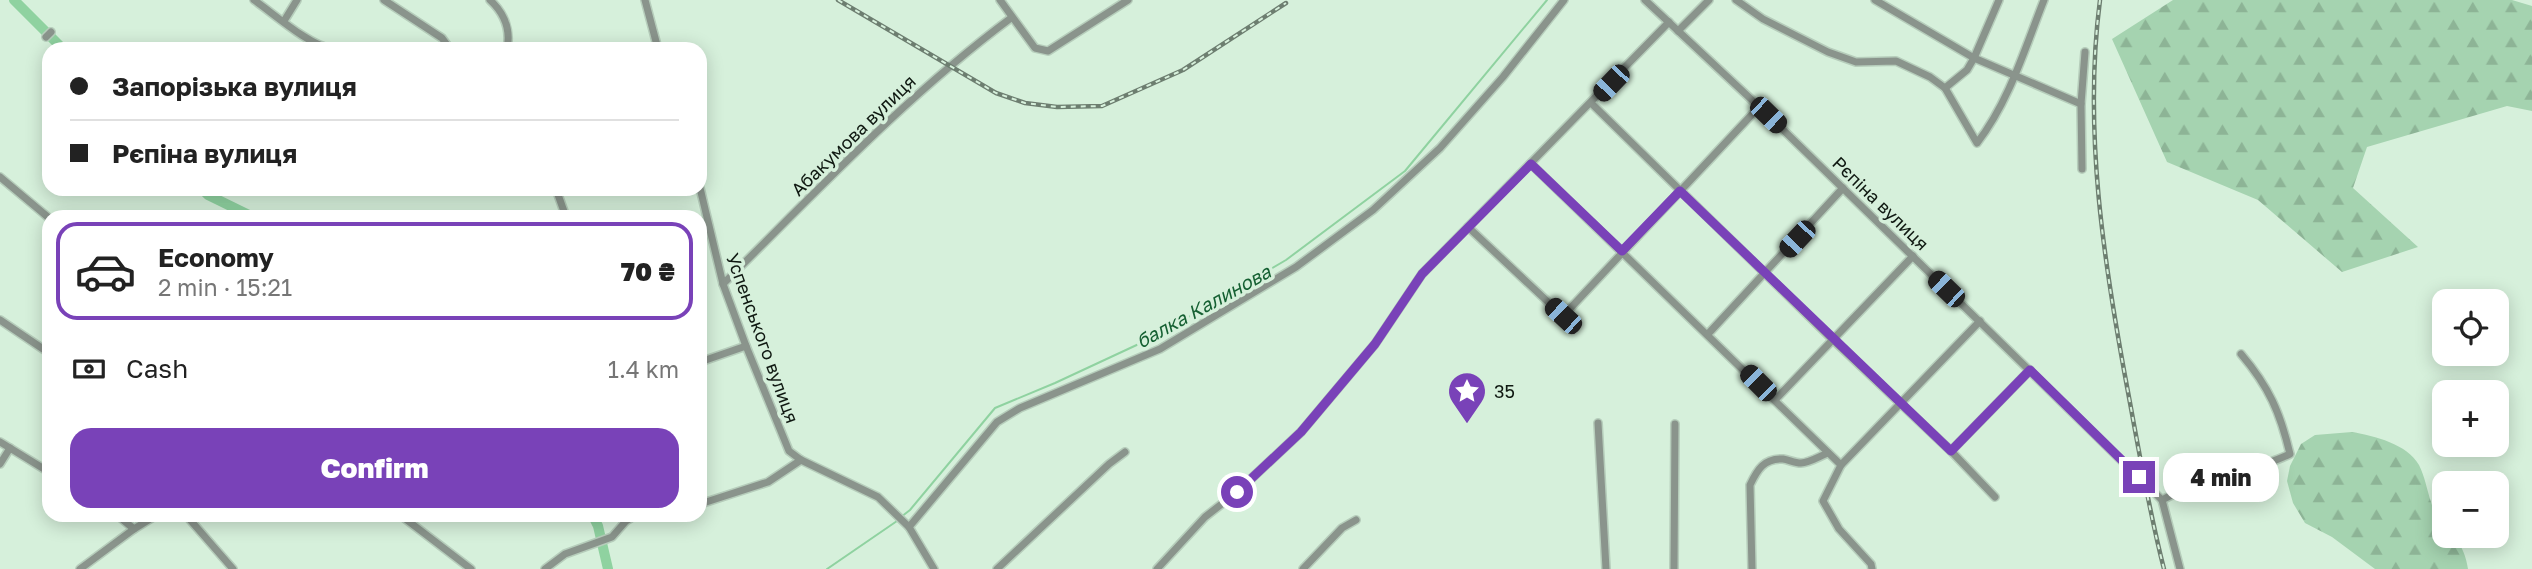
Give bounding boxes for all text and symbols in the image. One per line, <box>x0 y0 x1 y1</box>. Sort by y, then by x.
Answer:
car <box>1589 61 1634 105</box>
street label: Абакумова вулиця <box>786 70 920 200</box>
text: Запорізька вулиця <box>112 71 357 102</box>
car <box>1746 93 1791 137</box>
text: Рєпіна вулиця <box>112 138 297 169</box>
street label: Рєпіна вулиця <box>1828 152 1934 254</box>
car <box>1775 216 1820 262</box>
icon: car <box>74 240 137 303</box>
text: Economy <box>158 242 274 273</box>
street label: Успенського вулиця <box>722 250 804 426</box>
text: 70 ₴ <box>621 256 675 287</box>
water label: балка Калинова <box>1132 259 1275 353</box>
car <box>1924 267 1969 311</box>
text: 2 min · 15:21 <box>158 273 292 301</box>
map controls <box>2432 289 2509 548</box>
button: locate <box>2432 289 2509 366</box>
car <box>1541 294 1586 338</box>
icon: cash <box>70 350 108 388</box>
text: Cash <box>126 353 188 384</box>
text: 1.4 km <box>608 355 679 383</box>
car <box>1736 361 1781 405</box>
place icon: 35 <box>1446 370 1488 425</box>
place label: 35 <box>1494 380 1515 402</box>
button: + <box>2432 380 2509 457</box>
button: Confirm <box>70 428 679 508</box>
callout: 4 min <box>2164 452 2279 502</box>
route end <box>2123 461 2155 493</box>
text: 4 min <box>2191 463 2251 491</box>
button: − <box>2432 471 2509 548</box>
route start <box>1221 476 1253 508</box>

